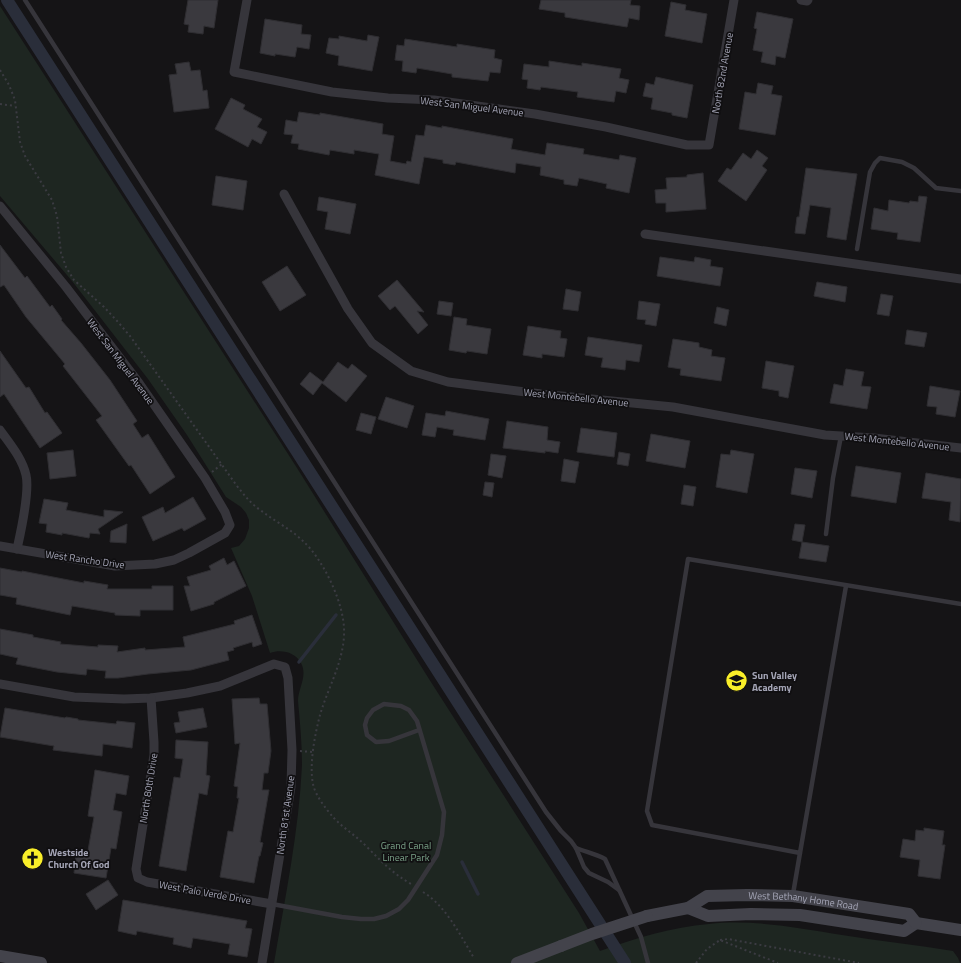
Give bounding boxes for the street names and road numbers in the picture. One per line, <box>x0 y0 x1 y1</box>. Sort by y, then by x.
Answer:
street label: North 82nd Avenue <box>708 31 737 115</box>
street label: West San Miguel Avenue <box>419 93 524 120</box>
street label: West San Miguel Avenue <box>83 315 158 407</box>
street label: West Montebello Avenue <box>523 385 629 410</box>
street label: West Montebello Avenue <box>844 429 950 454</box>
street label: West Rancho Drive <box>44 547 125 572</box>
street label: North 80th Drive <box>136 752 161 824</box>
street label: North 81st Avenue <box>273 775 298 855</box>
street label: West Palo Verde Drive <box>158 877 252 908</box>
street label: West Bethany Home Road <box>748 888 859 914</box>

